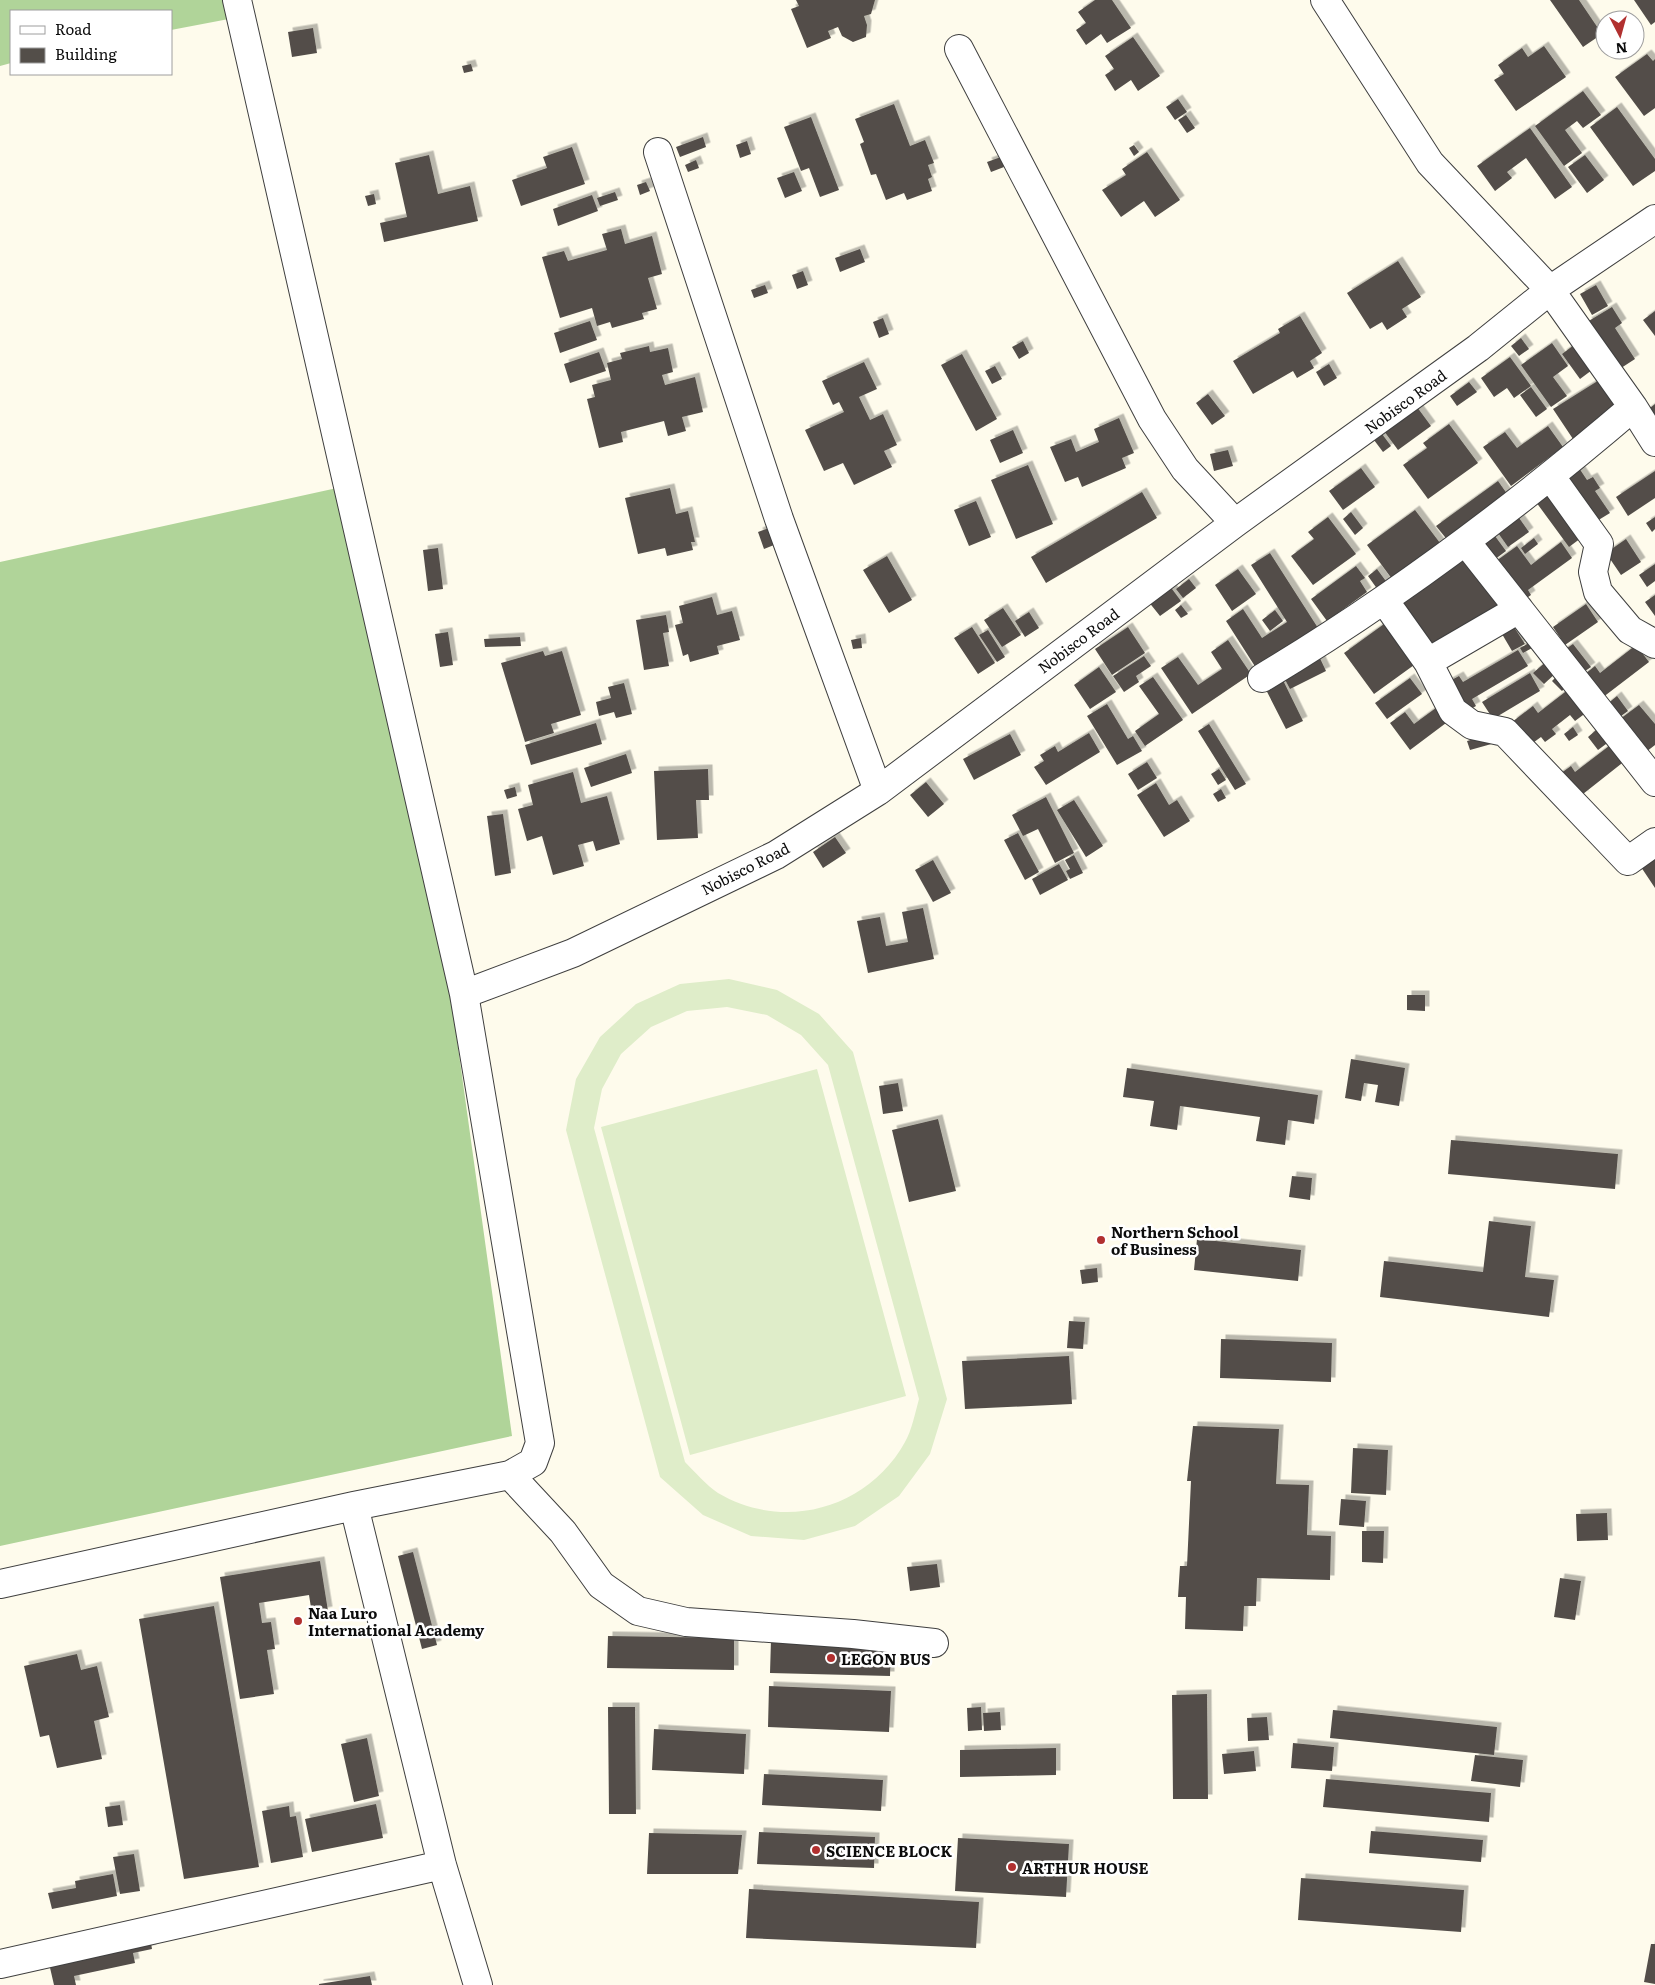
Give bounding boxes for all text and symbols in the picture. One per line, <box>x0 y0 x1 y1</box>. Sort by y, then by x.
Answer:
legend <box>10 10 172 75</box>
north arrow <box>1595 10 1645 60</box>
text: Road <box>55 17 91 40</box>
text: N <box>1614 38 1628 60</box>
text: Building <box>55 42 117 65</box>
street label: Nobisco Road <box>1359 363 1451 439</box>
street label: Nobisco Road <box>1033 602 1123 678</box>
street label: Nobisco Road <box>697 836 793 900</box>
place label: Northern School of Business <box>1111 1220 1239 1260</box>
marker: Northern School of Business <box>1095 1234 1107 1246</box>
place label: Naa Luro International Academy <box>308 1601 485 1641</box>
marker: Naa Luro International Academy <box>292 1615 304 1627</box>
place label: LEGON BUS <box>841 1647 931 1670</box>
marker: LEGON BUS <box>825 1652 837 1664</box>
place label: SCIENCE BLOCK <box>826 1839 952 1862</box>
marker: SCIENCE BLOCK <box>810 1844 822 1856</box>
place label: ARTHUR HOUSE <box>1022 1856 1148 1879</box>
marker: ARTHUR HOUSE <box>1006 1861 1018 1873</box>

